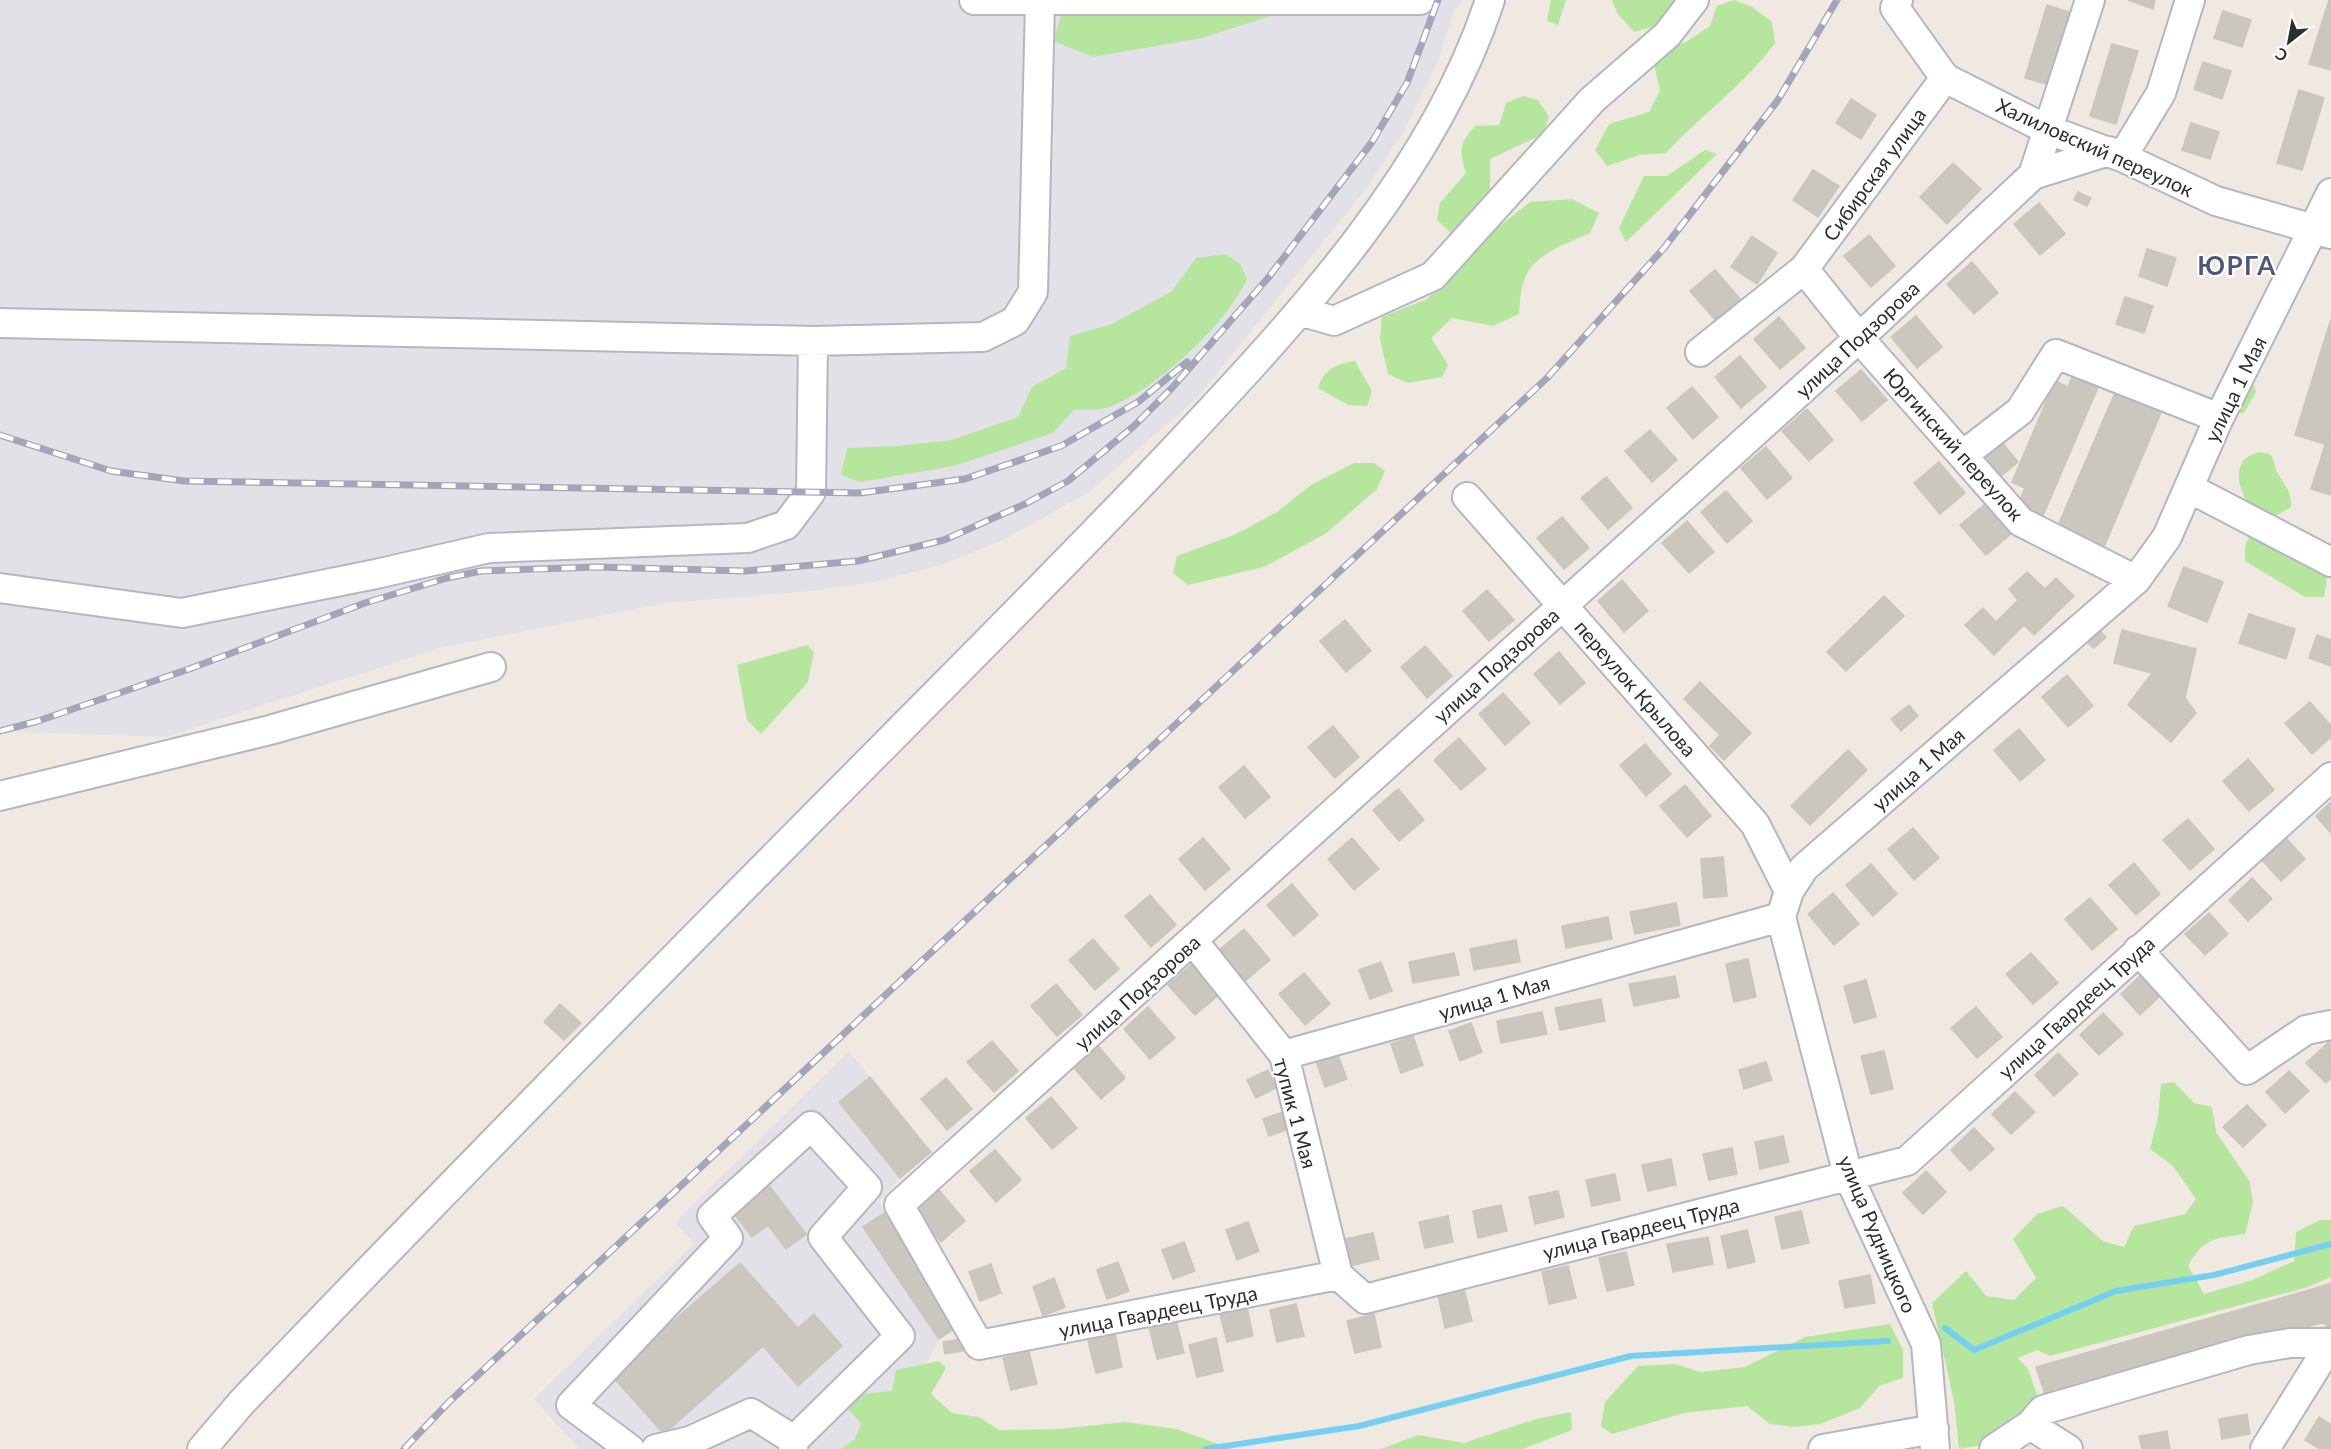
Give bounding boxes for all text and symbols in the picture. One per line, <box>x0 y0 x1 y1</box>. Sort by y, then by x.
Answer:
north arrow <box>2259 12 2319 72</box>
text: С <box>2271 44 2290 66</box>
street label: Халиловский переулок <box>1993 93 2198 202</box>
street label: Сибирская улица <box>1818 103 1930 245</box>
district label: ЮРГА <box>2197 249 2277 281</box>
street label: улица Подзорова <box>1790 276 1924 402</box>
street label: улица 1 Мая <box>2199 332 2271 446</box>
street label: Юргинский переулок <box>1879 363 2029 526</box>
street label: улица Подзорова <box>1428 602 1564 728</box>
street label: переулок Крылова <box>1570 615 1702 761</box>
street label: улица 1 Мая <box>1867 722 1969 816</box>
street label: улица Подзорова <box>1069 929 1205 1055</box>
street label: улица Гвардеец Труда <box>1993 931 2159 1083</box>
street label: улица 1 Мая <box>1436 970 1552 1024</box>
street label: тупик 1 Мая <box>1270 1055 1322 1171</box>
street label: улица Рудницкого <box>1834 1152 1922 1316</box>
street label: улица Гвардеец Труда <box>1540 1192 1742 1264</box>
street label: улица Гвардеец Труда <box>1057 1280 1259 1342</box>

